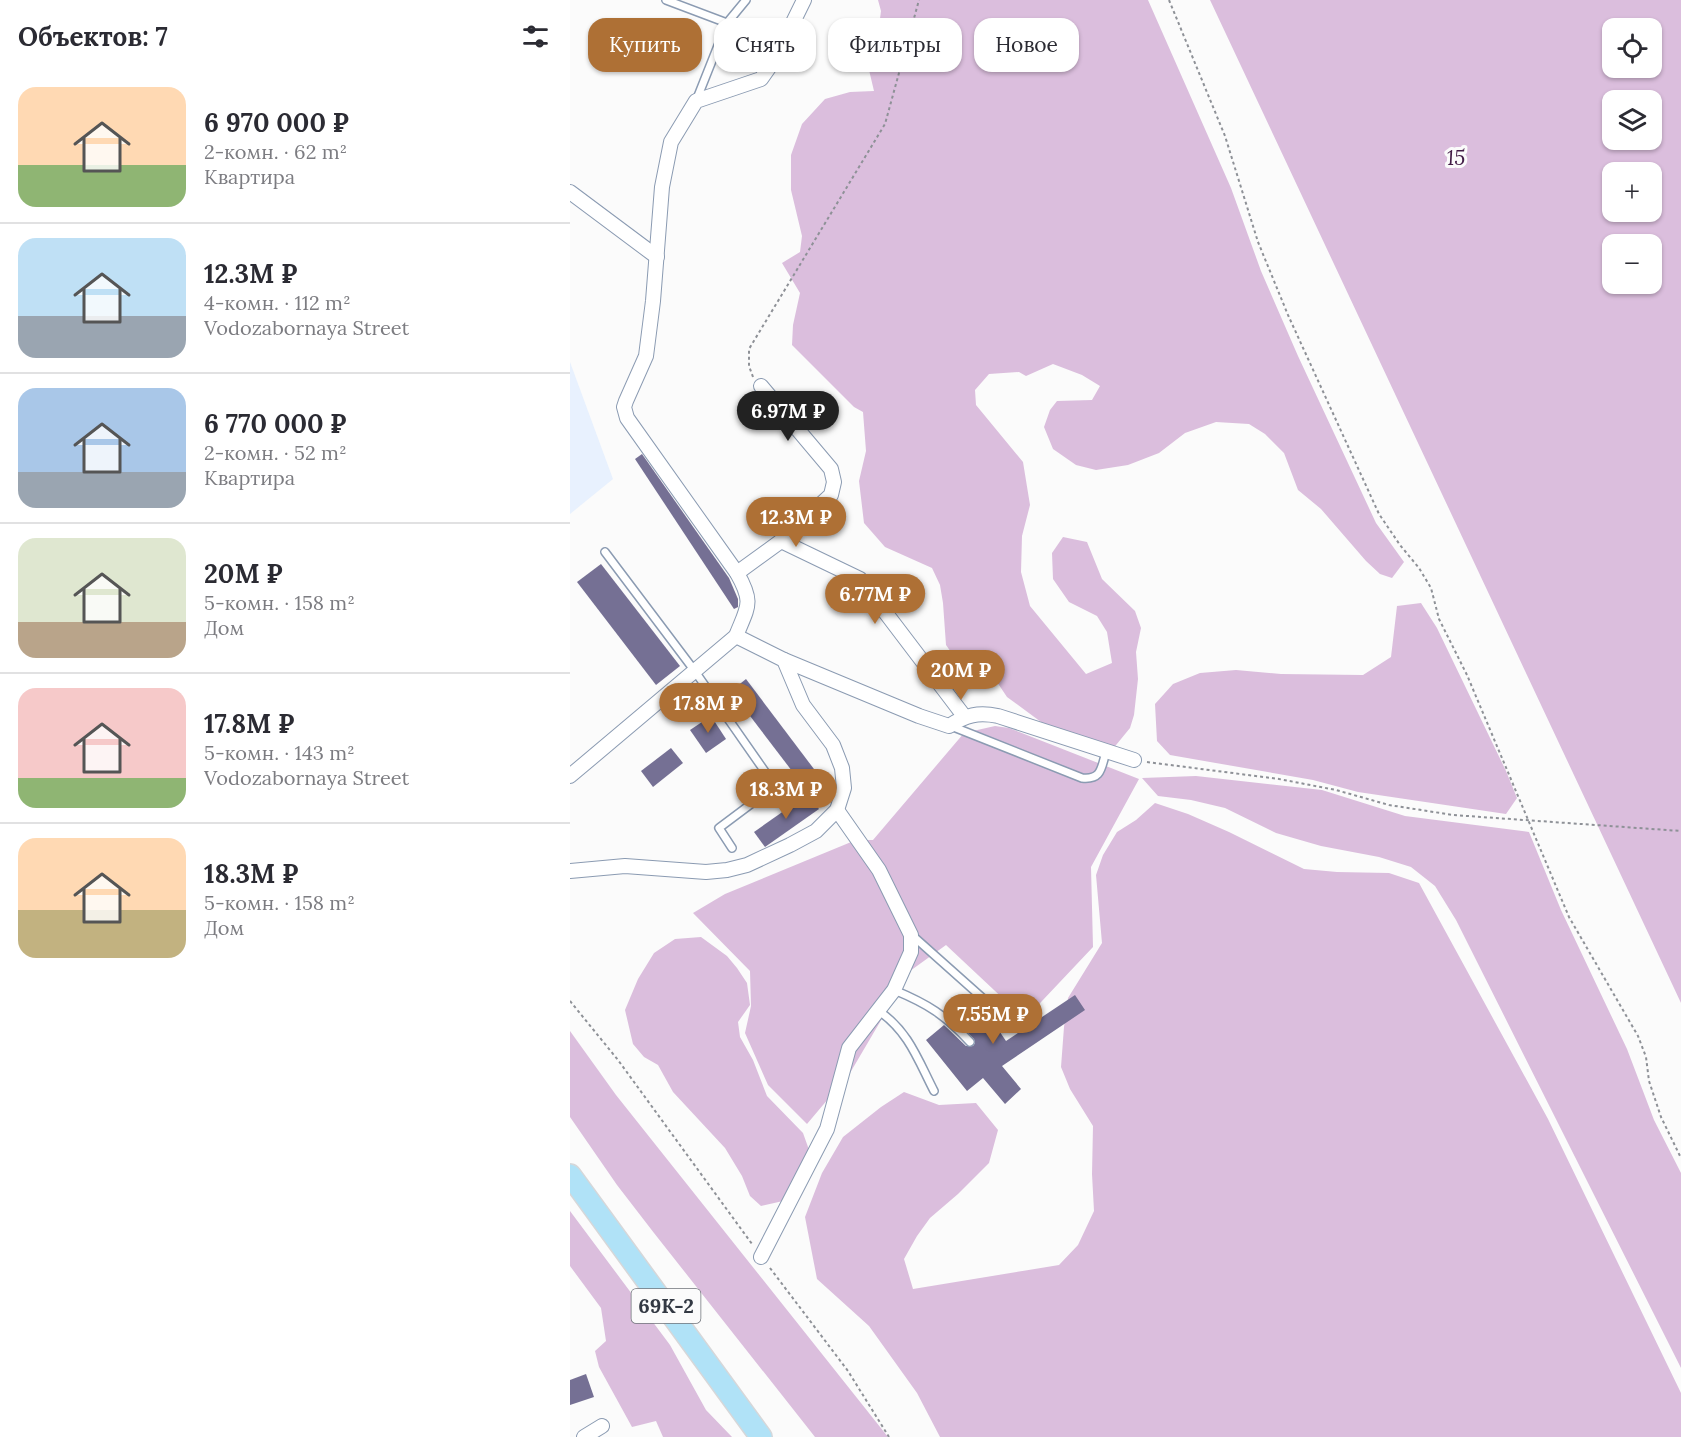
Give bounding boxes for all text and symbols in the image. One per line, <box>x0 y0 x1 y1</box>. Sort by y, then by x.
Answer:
chip: Купить <box>588 18 702 72</box>
chip: Снять <box>714 18 816 72</box>
chip: Фильтры <box>828 18 962 72</box>
chip: Новое <box>974 18 1079 72</box>
map controls <box>1602 18 1662 294</box>
button: locate <box>1602 18 1662 78</box>
text: Объектов: 7 <box>18 20 168 53</box>
icon: filters <box>519 20 552 53</box>
button: layers <box>1602 90 1662 150</box>
text: 6 970 000 ₽ <box>204 106 349 139</box>
icon: home <box>66 111 138 183</box>
text: 2-комн. · 62 m² <box>204 139 347 164</box>
park label: 15 <box>1447 144 1465 171</box>
button: + <box>1602 162 1662 222</box>
text: Квартира <box>204 164 295 189</box>
button: − <box>1602 234 1662 294</box>
text: 12.3M ₽ <box>204 257 297 290</box>
icon: home <box>66 262 138 334</box>
text: 4-комн. · 112 m² <box>204 290 351 315</box>
text: Vodozabornaya Street <box>204 315 409 340</box>
pin: 6.97M ₽ <box>733 391 843 442</box>
text: 6.97M ₽ <box>751 398 825 423</box>
text: 6 770 000 ₽ <box>204 407 346 440</box>
icon: home <box>66 412 138 484</box>
text: 2-комн. · 52 m² <box>204 440 347 465</box>
text: Квартира <box>204 465 295 490</box>
pin: 12.3M ₽ <box>741 497 851 548</box>
text: 12.3M ₽ <box>760 504 832 529</box>
text: 20M ₽ <box>204 557 283 590</box>
icon: home <box>66 562 138 634</box>
pin: 6.77M ₽ <box>820 574 930 625</box>
text: 6.77M ₽ <box>839 581 911 606</box>
text: 5-комн. · 158 m² <box>204 590 355 615</box>
text: Дом <box>204 615 244 640</box>
pin: 20M ₽ <box>919 650 1003 701</box>
text: 20M ₽ <box>931 657 991 682</box>
pin: 17.8M ₽ <box>653 683 763 734</box>
text: 17.8M ₽ <box>673 690 743 715</box>
text: 17.8M ₽ <box>204 707 294 740</box>
icon: home <box>66 712 138 784</box>
text: 5-комн. · 143 m² <box>204 740 355 765</box>
text: Vodozabornaya Street <box>204 765 409 790</box>
pin: 18.3M ₽ <box>731 769 841 820</box>
text: 18.3M ₽ <box>750 776 822 801</box>
text: 18.3M ₽ <box>204 857 298 890</box>
icon: home <box>66 862 138 934</box>
text: 5-комн. · 158 m² <box>204 890 355 915</box>
text: Дом <box>204 915 244 940</box>
pin: 7.55M ₽ <box>938 994 1048 1045</box>
text: 7.55M ₽ <box>957 1001 1029 1026</box>
road number: 69К-2 <box>632 1289 700 1323</box>

